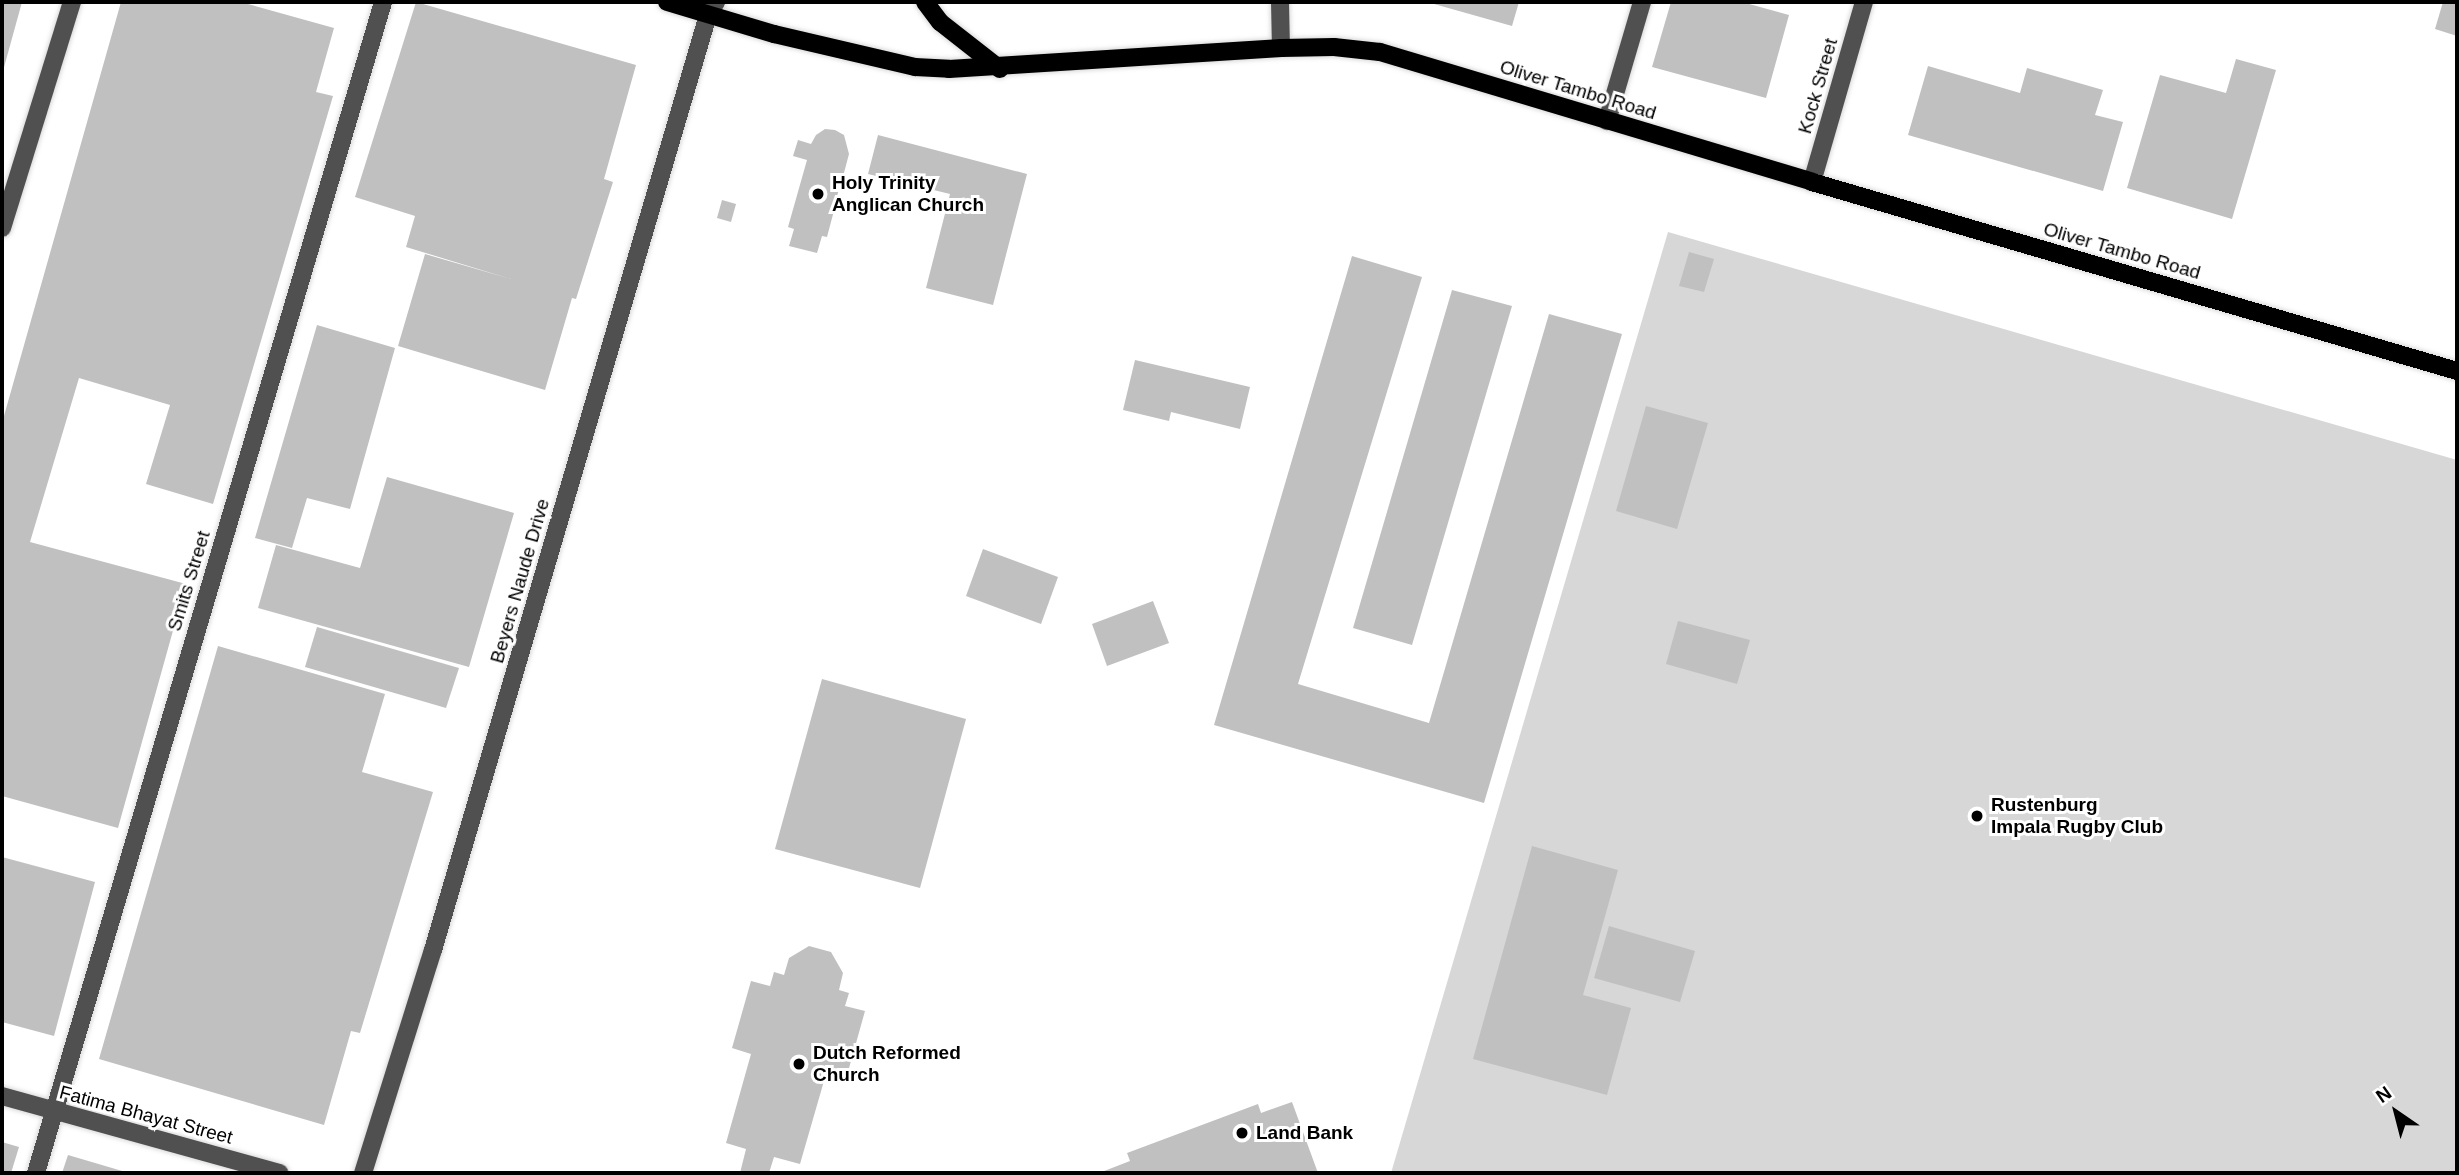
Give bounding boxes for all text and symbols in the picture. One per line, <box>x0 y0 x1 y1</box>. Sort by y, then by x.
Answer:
street label: Kock Street <box>1794 36 1842 136</box>
street label: Oliver Tambo Road <box>1497 55 1659 125</box>
place label: Holy Trinity Anglican Church <box>832 172 984 216</box>
marker: Holy Trinity Anglican Church <box>810 186 826 202</box>
street label: Oliver Tambo Road <box>2041 218 2203 284</box>
street label: Beyers Naude Drive <box>486 496 554 666</box>
street label: Smits Street <box>163 528 215 634</box>
place label: Rustenburg Impala Rugby Club <box>1991 794 2163 838</box>
marker: Rustenburg Impala Rugby Club <box>1969 808 1985 824</box>
place label: Dutch Reformed Church <box>813 1042 961 1086</box>
marker: Dutch Reformed Church <box>791 1056 807 1072</box>
north arrow <box>2361 1077 2431 1147</box>
street label: Fatima Bhayat Street <box>57 1081 235 1149</box>
text: N <box>2372 1082 2395 1107</box>
place label: Land Bank <box>1256 1122 1353 1144</box>
marker: Land Bank <box>1234 1125 1250 1141</box>

